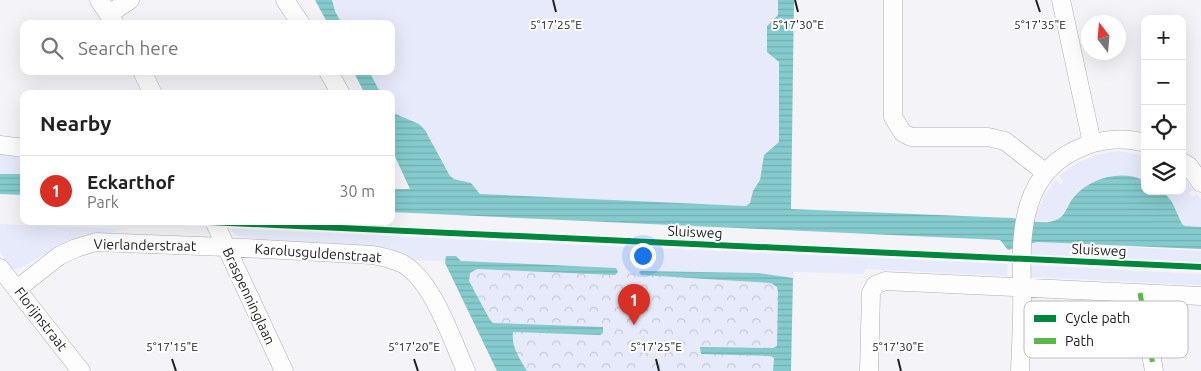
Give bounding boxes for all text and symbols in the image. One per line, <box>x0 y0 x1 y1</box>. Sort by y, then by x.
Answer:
north arrow <box>1081 15 1126 60</box>
map controls <box>1141 15 1186 195</box>
button: + <box>1141 15 1186 60</box>
text: 5°17'25"E <box>530 18 582 31</box>
text: 5°17'30"E <box>772 18 824 31</box>
text: 5°17'35"E <box>1014 18 1066 31</box>
search box <box>20 20 395 75</box>
icon: search <box>38 34 66 62</box>
text: Search here <box>78 37 178 59</box>
button: − <box>1141 60 1186 105</box>
button: locate <box>1141 105 1186 150</box>
text: Nearby <box>40 111 111 135</box>
button: layers <box>1141 150 1186 195</box>
text: Eckarthof <box>87 171 175 193</box>
text: 1 <box>51 182 61 200</box>
text: 30 m <box>339 182 375 200</box>
text: Park <box>87 193 119 211</box>
street label: Sluisweg <box>667 223 723 241</box>
street label: Vierlanderstraat <box>94 236 197 254</box>
street label: Karolusguldenstraat <box>254 241 383 265</box>
street label: Sluisweg <box>1071 241 1127 259</box>
your location <box>630 243 656 269</box>
street label: Braspenninglaan <box>220 245 278 347</box>
street label: Florijnstraat <box>11 284 71 354</box>
pin: 1 <box>618 284 650 325</box>
legend <box>1024 301 1188 358</box>
text: Cycle path <box>1065 310 1130 326</box>
text: Path <box>1065 333 1094 349</box>
text: 5°17'15"E <box>146 340 198 353</box>
text: 5°17'20"E <box>388 340 440 353</box>
text: 5°17'25"E <box>630 340 682 353</box>
text: 5°17'30"E <box>872 340 924 353</box>

